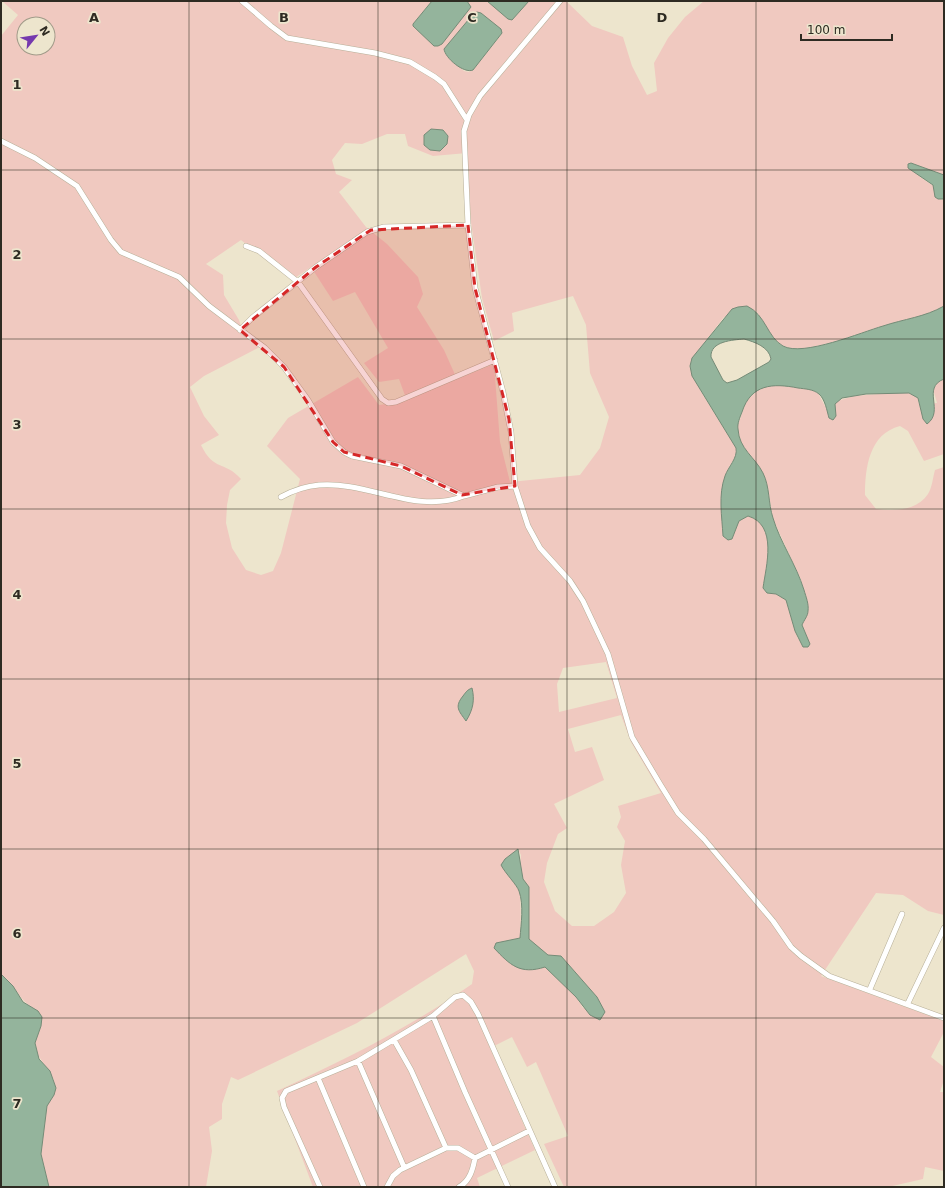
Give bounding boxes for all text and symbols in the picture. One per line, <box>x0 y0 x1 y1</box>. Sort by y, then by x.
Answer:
text: A <box>89 10 99 25</box>
text: B <box>279 10 289 25</box>
text: C <box>467 10 477 25</box>
text: D <box>657 10 668 25</box>
north arrow <box>16 16 56 56</box>
scale bar <box>801 16 892 42</box>
text: 100 m <box>807 23 845 37</box>
text: N <box>36 24 52 38</box>
text: 1 <box>12 77 22 92</box>
text: 2 <box>12 247 22 262</box>
text: 3 <box>12 417 22 432</box>
text: 4 <box>12 587 22 602</box>
text: 5 <box>12 756 22 771</box>
text: 6 <box>12 926 22 941</box>
text: 7 <box>12 1096 22 1111</box>

